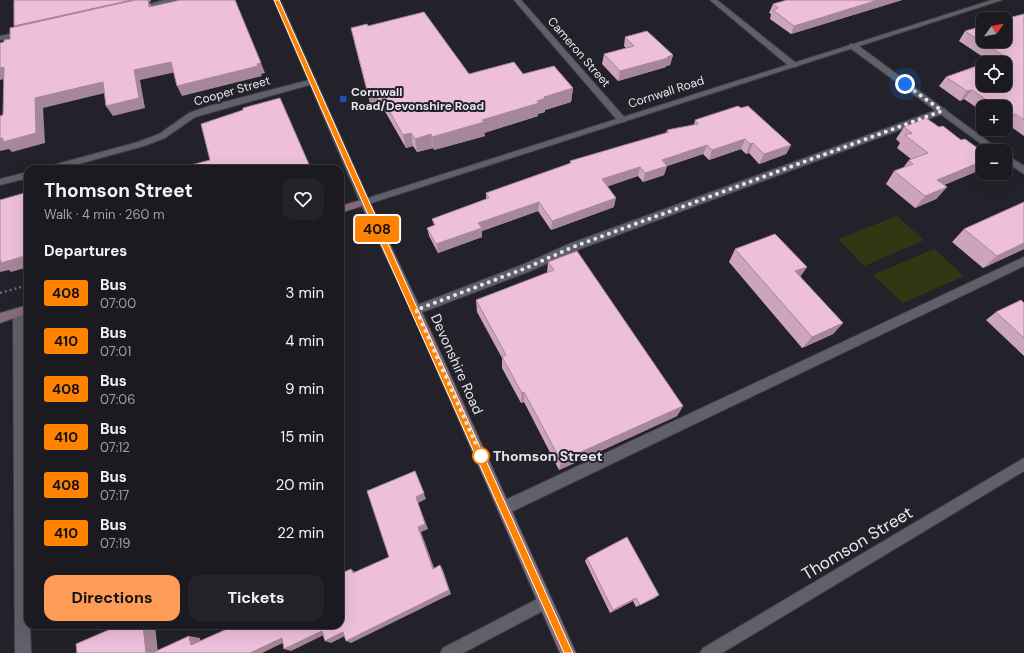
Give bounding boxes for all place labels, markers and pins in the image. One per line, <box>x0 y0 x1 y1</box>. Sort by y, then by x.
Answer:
place label: Cornwall Road/Devonshire Road <box>351 84 484 114</box>
marker: Cornwall Road/Devonshire Road <box>338 94 348 104</box>
marker: Thomson Street <box>472 447 490 465</box>
place label: Thomson Street <box>493 447 603 465</box>

